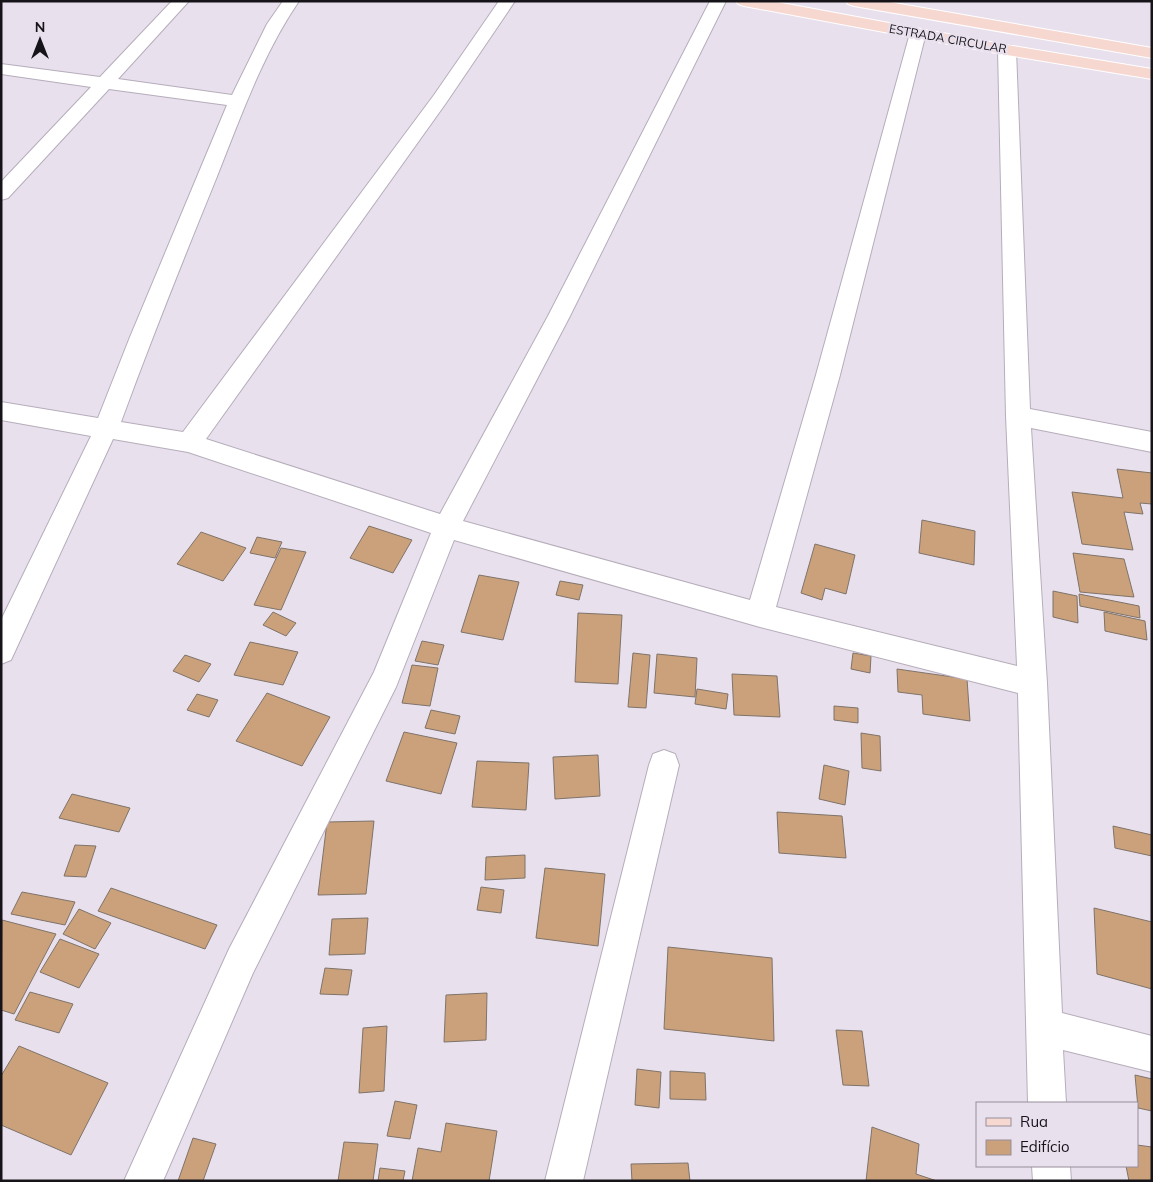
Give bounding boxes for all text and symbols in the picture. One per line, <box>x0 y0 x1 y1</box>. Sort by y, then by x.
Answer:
north arrow <box>15 15 65 65</box>
text: N <box>35 18 45 36</box>
street label: ESTRADA CIRCULAR <box>888 21 1008 56</box>
legend <box>976 1102 1138 1167</box>
text: Rua <box>1020 1112 1048 1131</box>
text: Edifício <box>1020 1137 1070 1156</box>

